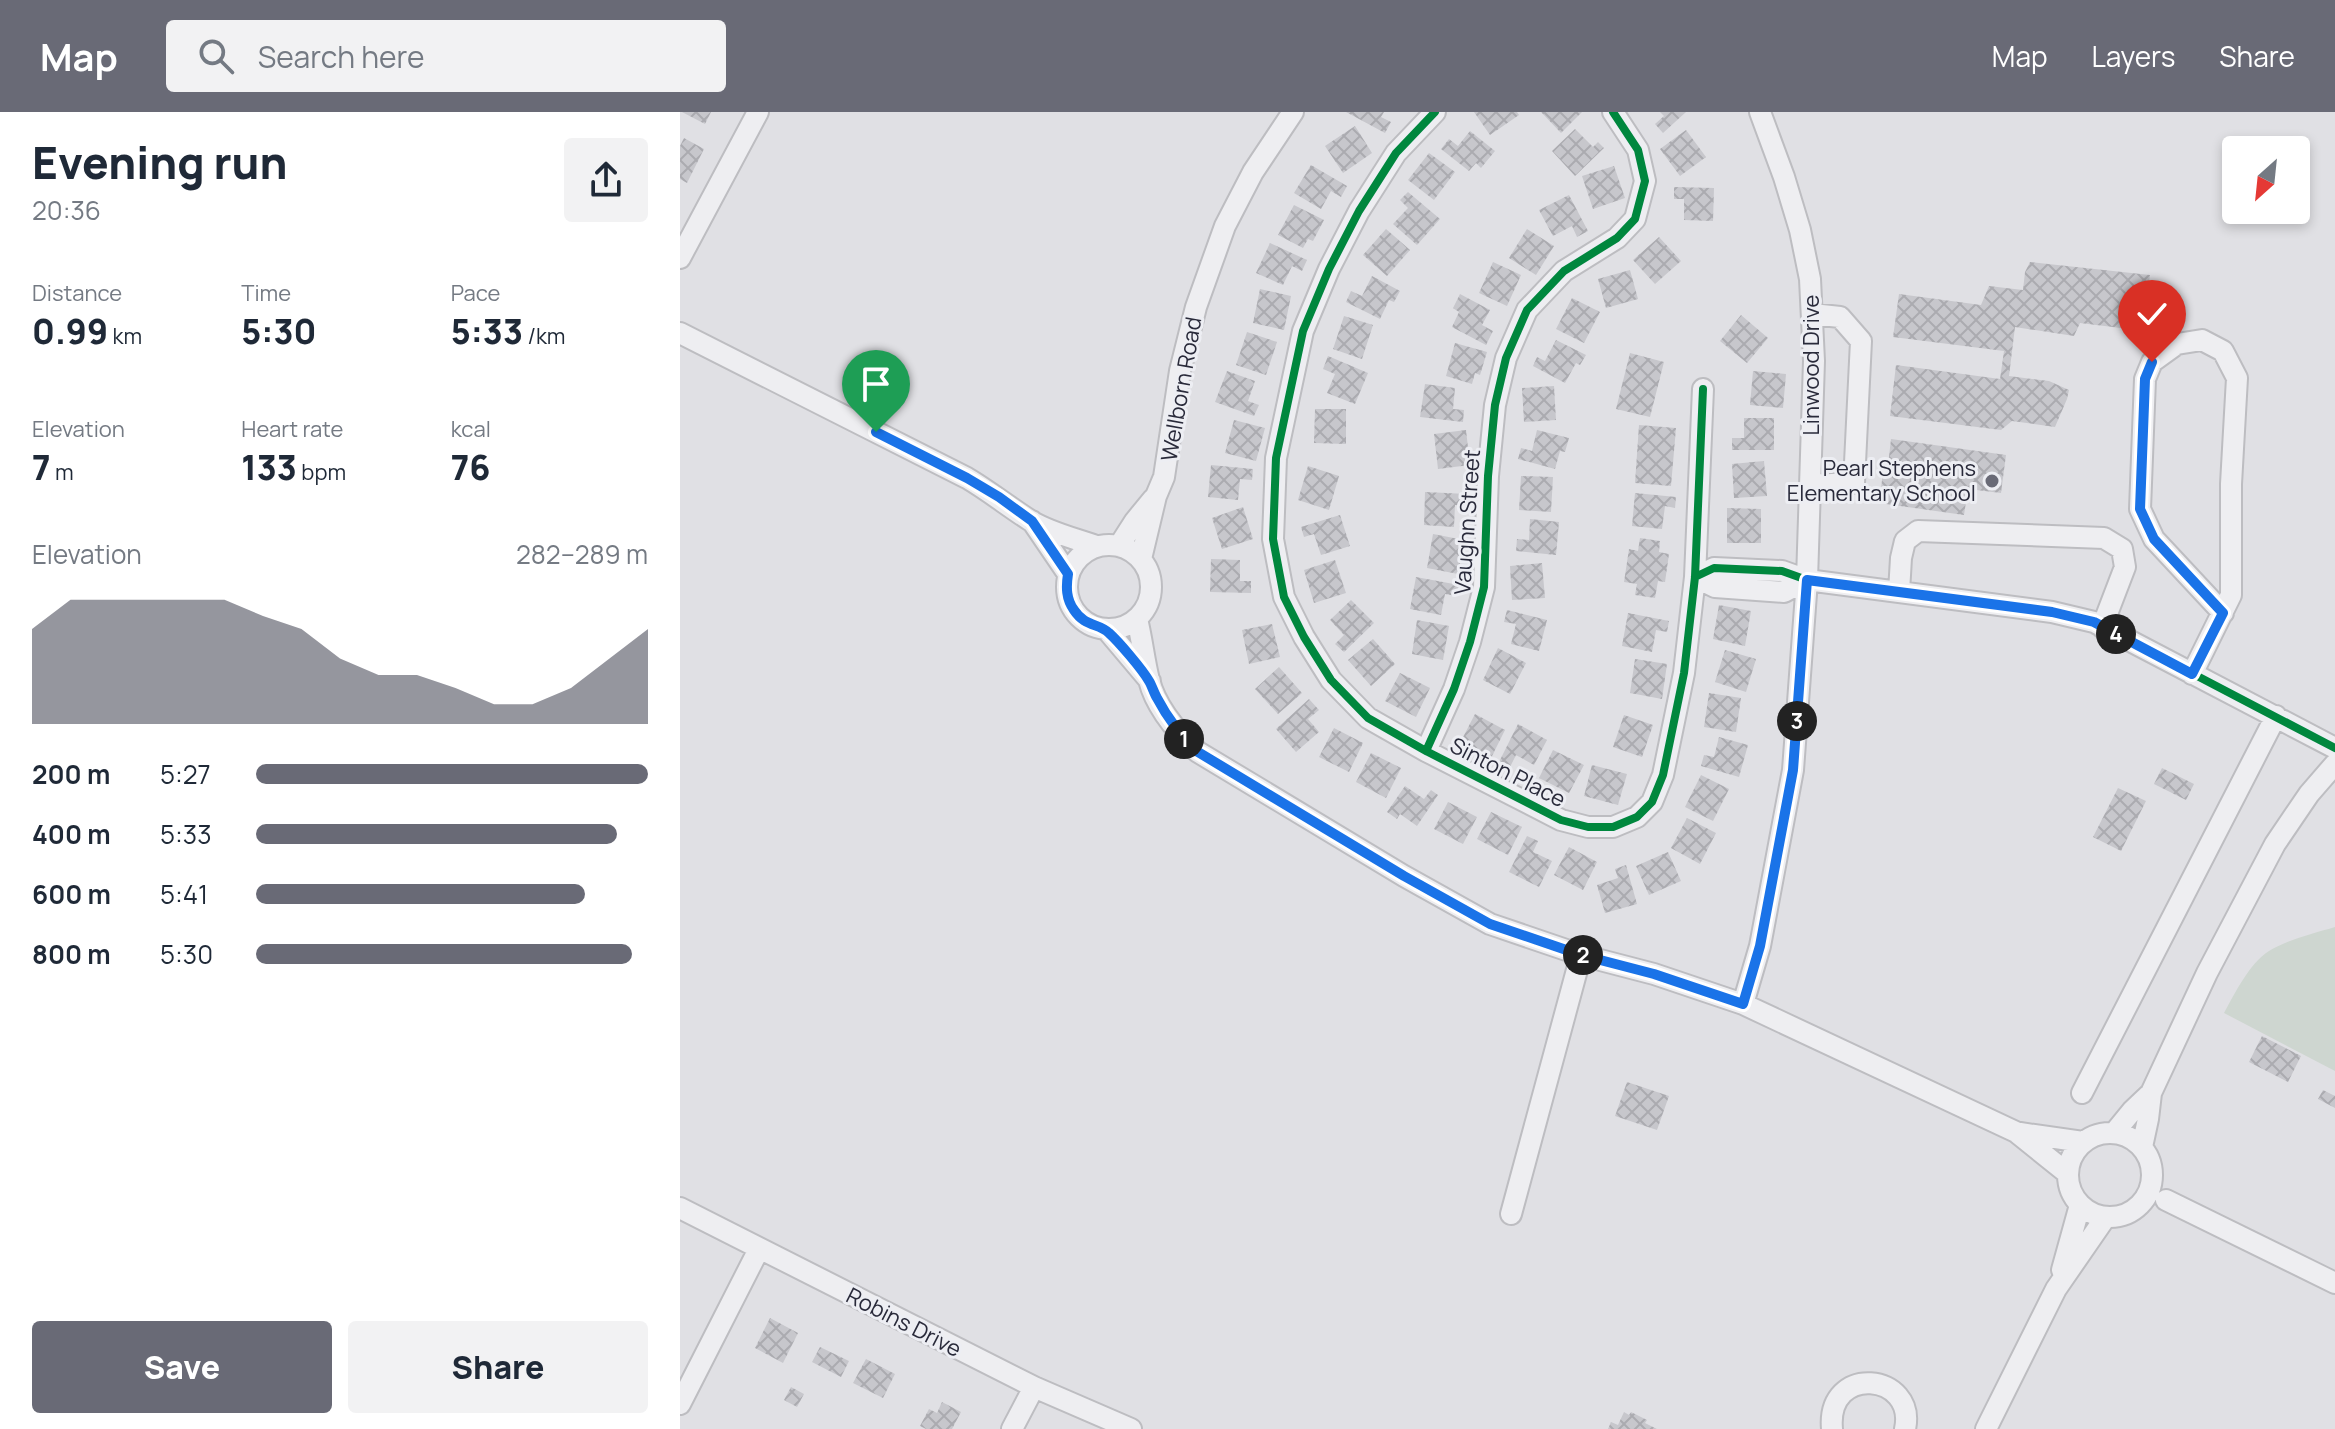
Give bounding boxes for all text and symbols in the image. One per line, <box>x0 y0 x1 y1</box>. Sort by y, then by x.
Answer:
search box <box>166 20 726 92</box>
text: Map <box>40 30 118 82</box>
icon: search <box>194 34 238 78</box>
text: Search here <box>258 36 425 77</box>
text: Map <box>1992 37 2048 75</box>
text: Layers <box>2092 37 2175 75</box>
text: Share <box>2219 37 2295 75</box>
text: Evening run <box>32 132 288 192</box>
north arrow <box>2222 136 2310 224</box>
map controls <box>2222 136 2310 224</box>
button: share <box>564 138 648 222</box>
text: 20:36 <box>32 192 101 228</box>
text: Distance <box>32 278 122 308</box>
text: Time <box>241 278 291 308</box>
text: Pace <box>451 278 500 308</box>
pin <box>2118 280 2186 362</box>
icon: check <box>2130 292 2174 336</box>
street label: Linwood Drive <box>1796 294 1826 435</box>
text: 0.99 <box>32 308 108 354</box>
text: 5:30 <box>241 308 317 354</box>
text: 5:33 <box>451 308 523 354</box>
street label: Wellborn Road <box>1154 315 1208 463</box>
text: km <box>108 321 142 351</box>
text: /km <box>523 321 566 351</box>
pin <box>842 350 910 432</box>
icon: arrive <box>854 362 898 406</box>
text: Elevation <box>32 414 125 444</box>
text: Heart rate <box>241 414 343 444</box>
text: kcal <box>451 414 491 444</box>
text: 7 <box>32 444 51 490</box>
text: 133 <box>241 444 297 490</box>
text: 76 <box>451 444 490 490</box>
street label: Vaughn Street <box>1447 448 1487 596</box>
place label: Pearl Stephens Elementary School <box>1787 453 1976 508</box>
text: m <box>51 457 74 487</box>
text: bpm <box>297 457 346 487</box>
marker: Pearl Stephens Elementary School <box>1983 472 2001 490</box>
text: Elevation <box>32 536 142 572</box>
text: 282–289 m <box>516 536 648 572</box>
pin: 4 <box>2096 614 2136 654</box>
text: 4 <box>2109 619 2123 649</box>
pin: 3 <box>1777 701 1817 741</box>
text: 3 <box>1791 706 1803 736</box>
pin: 1 <box>1164 719 1204 759</box>
text: 1 <box>1179 724 1189 754</box>
street label: Sinton Place <box>1445 730 1571 814</box>
text: 200 m <box>32 756 110 792</box>
text: 5:27 <box>160 756 211 792</box>
text: 400 m <box>32 816 111 852</box>
text: 5:33 <box>160 816 212 852</box>
text: 600 m <box>32 876 111 912</box>
text: 5:41 <box>160 876 208 912</box>
pin: 2 <box>1563 935 1603 975</box>
text: 800 m <box>32 936 111 972</box>
text: 5:30 <box>160 936 213 972</box>
text: 2 <box>1576 940 1590 970</box>
street label: Robins Drive <box>841 1280 967 1364</box>
button: Save <box>32 1321 332 1413</box>
button: Share <box>348 1321 648 1413</box>

